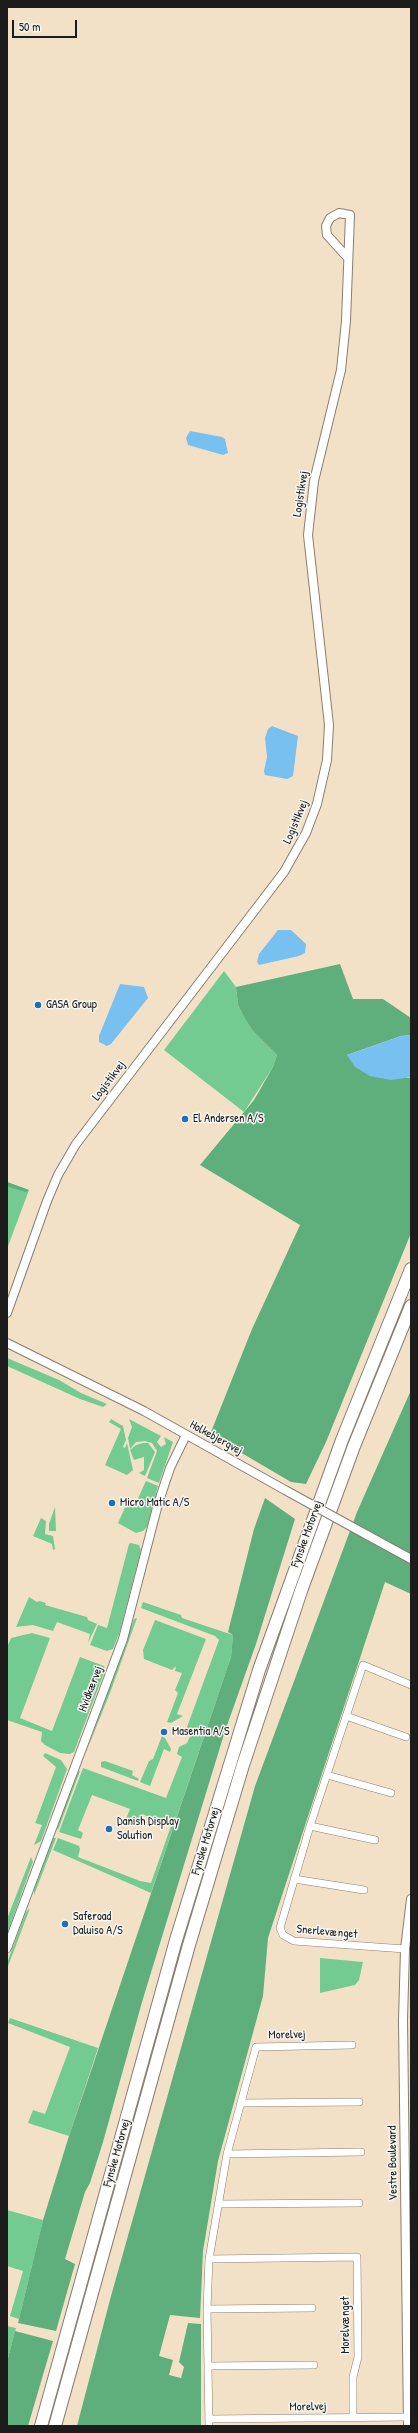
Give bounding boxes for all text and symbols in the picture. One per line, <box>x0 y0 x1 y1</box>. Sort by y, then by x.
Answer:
scale bar <box>14 12 79 38</box>
text: 50 m <box>19 18 40 35</box>
street label: Logistikvej <box>290 470 312 518</box>
street label: Logistikvej <box>280 798 312 846</box>
place label: GASA Group <box>46 998 97 1012</box>
marker: GASA Group <box>33 1000 43 1010</box>
street label: Logistikvej <box>89 1058 129 1104</box>
place label: El Andersen A/S <box>193 1112 264 1126</box>
marker: El Andersen A/S <box>180 1114 190 1124</box>
street label: Holkebjergvej <box>187 1418 245 1458</box>
place label: Micro Matic A/S <box>120 1496 189 1510</box>
marker: Micro Matic A/S <box>107 1498 117 1508</box>
street label: Fynske Motorvej <box>288 1499 326 1569</box>
street label: Hvidkærvej <box>76 1664 106 1714</box>
place label: Masentia A/S <box>172 1725 229 1739</box>
marker: Masentia A/S <box>159 1727 169 1737</box>
street label: Fynske Motorvej <box>189 1805 223 1877</box>
place label: Danish Display Solution <box>117 1815 179 1843</box>
marker: Danish Display Solution <box>104 1824 114 1834</box>
place label: Saferoad Daluiso A/S <box>73 1910 123 1938</box>
marker: Saferoad Daluiso A/S <box>60 1919 70 1929</box>
street label: Snerlevænget <box>296 1922 358 1942</box>
street label: Morelvej <box>268 2027 306 2043</box>
street label: Fynske Motorvej <box>100 2117 134 2189</box>
street label: Vestre Boulevard <box>385 2125 401 2201</box>
street label: Morelvænget <box>339 2296 353 2354</box>
street label: Morelvej <box>289 2399 327 2415</box>

